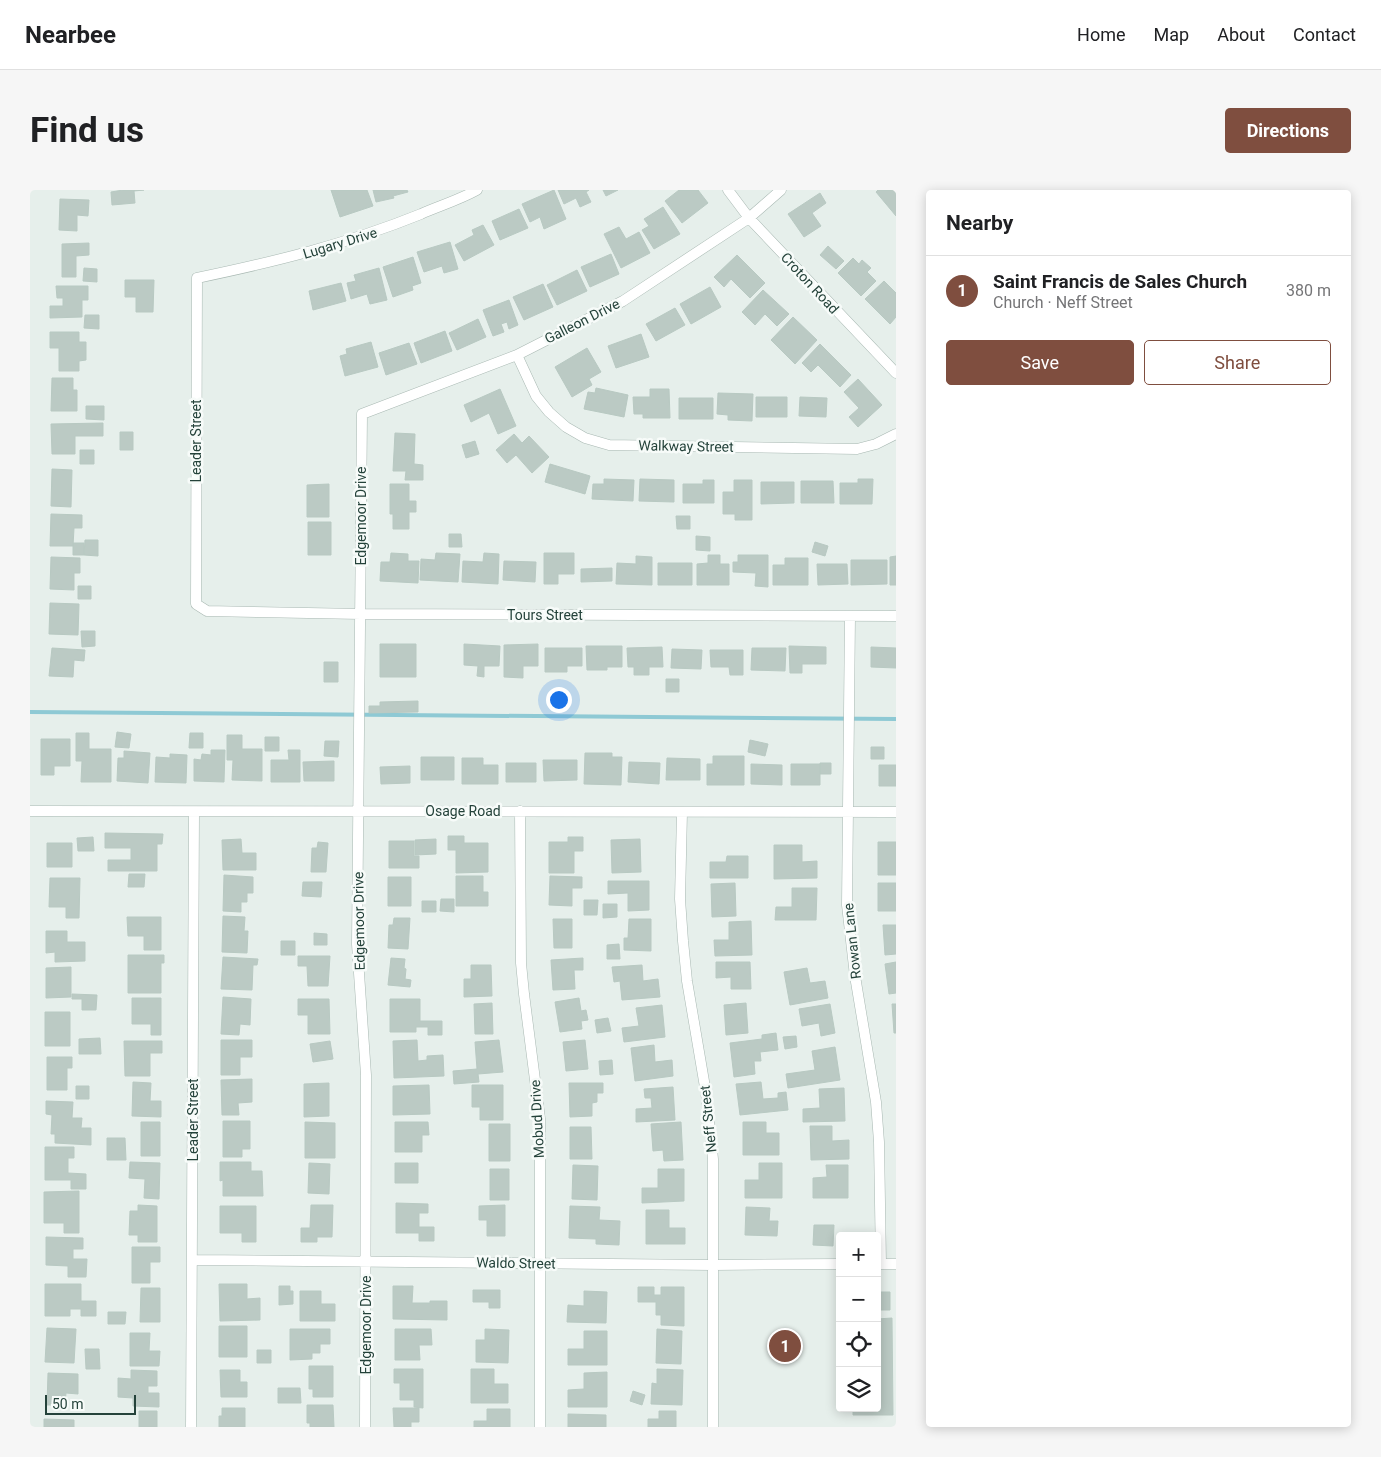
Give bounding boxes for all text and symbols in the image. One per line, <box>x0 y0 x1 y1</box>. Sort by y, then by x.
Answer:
text: Nearbee <box>25 21 116 49</box>
text: Home <box>1077 24 1126 45</box>
text: Map <box>1154 24 1189 45</box>
text: About <box>1217 24 1265 45</box>
text: Contact <box>1293 24 1356 45</box>
button: Directions <box>1225 108 1351 153</box>
text: Find us <box>30 110 144 151</box>
text: Nearby <box>946 211 1013 235</box>
street label: Lugary Drive <box>301 224 379 262</box>
street label: Croton Road <box>778 249 842 317</box>
text: Saint Francis de Sales Church <box>993 270 1247 293</box>
text: 1 <box>957 281 967 300</box>
text: 380 m <box>1286 281 1331 300</box>
text: Church · Neff Street <box>993 293 1133 312</box>
street label: Galleon Drive <box>542 295 622 347</box>
button: Save <box>946 340 1134 385</box>
button: Share <box>1144 340 1331 385</box>
street label: Leader Street <box>188 399 204 483</box>
street label: Walkway Street <box>638 437 734 455</box>
street label: Edgemoor Drive <box>353 467 369 565</box>
street label: Tours Street <box>507 607 583 623</box>
your location <box>546 687 572 713</box>
street label: Osage Road <box>425 803 501 819</box>
street label: Edgemoor Drive <box>350 871 368 971</box>
street label: Rowan Lane <box>840 902 864 980</box>
street label: Leader Street <box>185 1078 201 1162</box>
street label: Mobud Drive <box>527 1079 547 1159</box>
street label: Neff Street <box>696 1084 719 1153</box>
map controls <box>836 1232 881 1412</box>
button: + <box>836 1232 881 1277</box>
street label: Waldo Street <box>476 1254 556 1272</box>
street label: Edgemoor Drive <box>358 1276 374 1374</box>
button: − <box>836 1277 881 1322</box>
button: locate <box>836 1322 881 1367</box>
pin: 1 <box>769 1327 801 1365</box>
button: layers <box>836 1367 881 1412</box>
scale bar <box>45 1392 136 1415</box>
text: 50 m <box>52 1396 84 1412</box>

